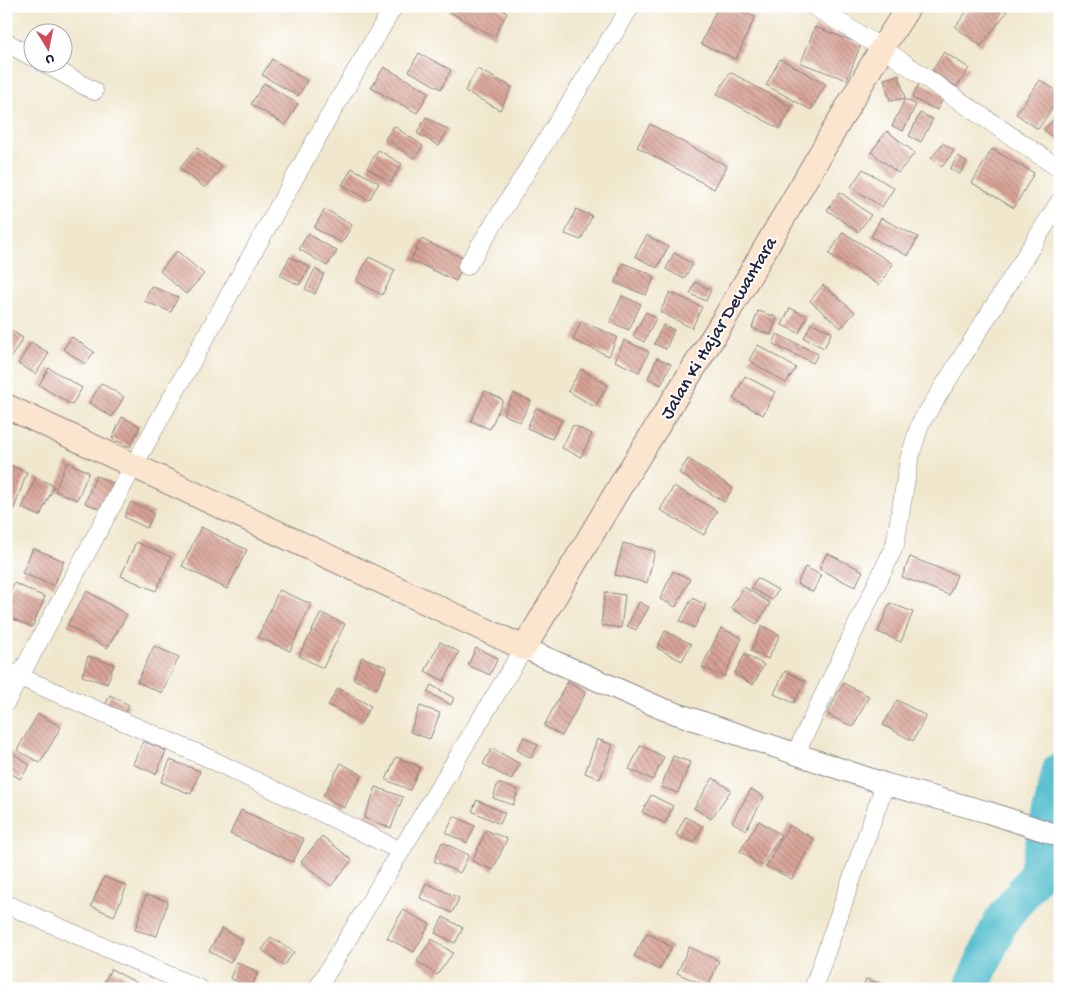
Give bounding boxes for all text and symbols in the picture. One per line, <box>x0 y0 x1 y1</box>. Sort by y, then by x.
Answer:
north arrow <box>22 22 72 72</box>
text: U <box>44 49 55 67</box>
street label: Jalan Ki Hajar Dewantara <box>656 232 784 424</box>

